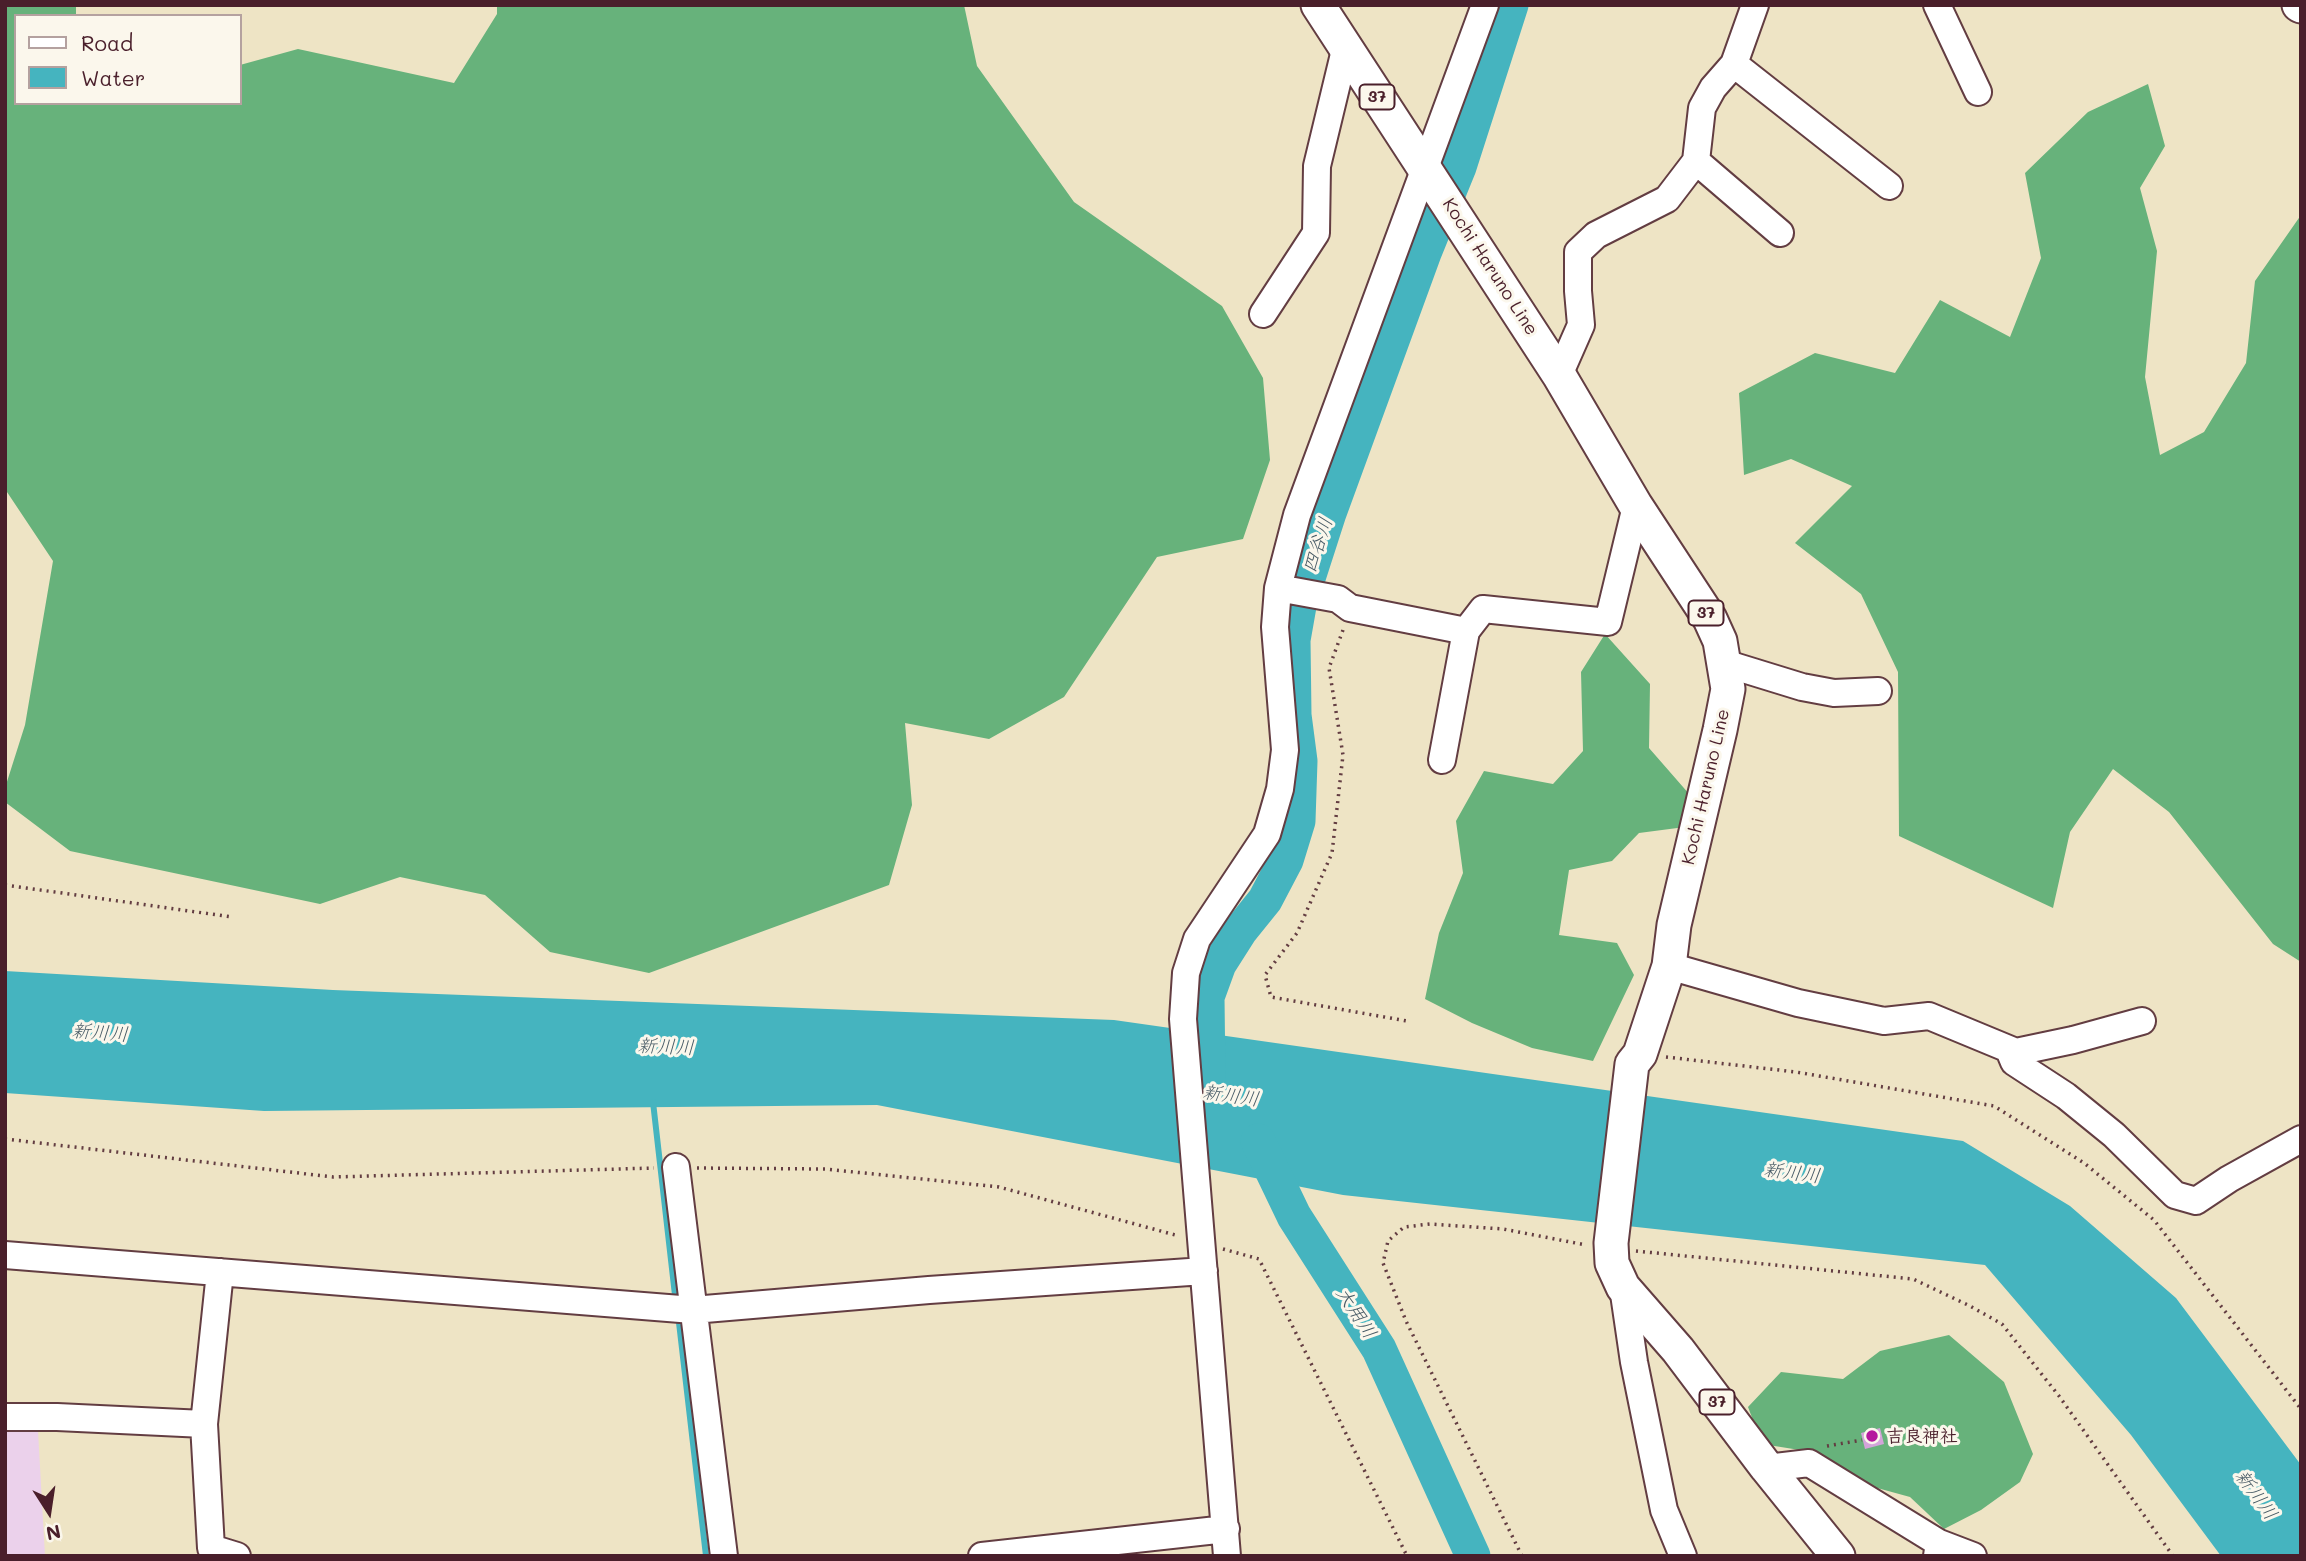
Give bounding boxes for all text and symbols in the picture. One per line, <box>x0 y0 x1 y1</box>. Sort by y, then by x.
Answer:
legend <box>14 14 242 105</box>
text: Road <box>81 29 133 56</box>
text: Water <box>81 64 145 91</box>
road number: 37 <box>1360 85 1394 110</box>
street label: Kochi Haruno Line <box>1438 194 1542 340</box>
water label: 四谷川 <box>1298 514 1338 576</box>
road number: 37 <box>1688 600 1724 626</box>
street label: Kochi Haruno Line <box>1678 707 1734 867</box>
water label: 新川川 <box>71 1020 129 1046</box>
water label: 新川川 <box>637 1035 695 1059</box>
water label: 新川川 <box>1201 1081 1261 1111</box>
water label: 新川川 <box>1762 1158 1822 1188</box>
water label: 大用川 <box>1331 1283 1381 1343</box>
road number: 37 <box>1700 1390 1734 1414</box>
place label: 吉良神社 <box>1886 1425 1958 1447</box>
marker: 吉良神社 <box>1864 1428 1880 1444</box>
water label: 新川川 <box>2230 1465 2282 1525</box>
north arrow <box>14 1477 84 1547</box>
text: N <box>44 1519 63 1547</box>

